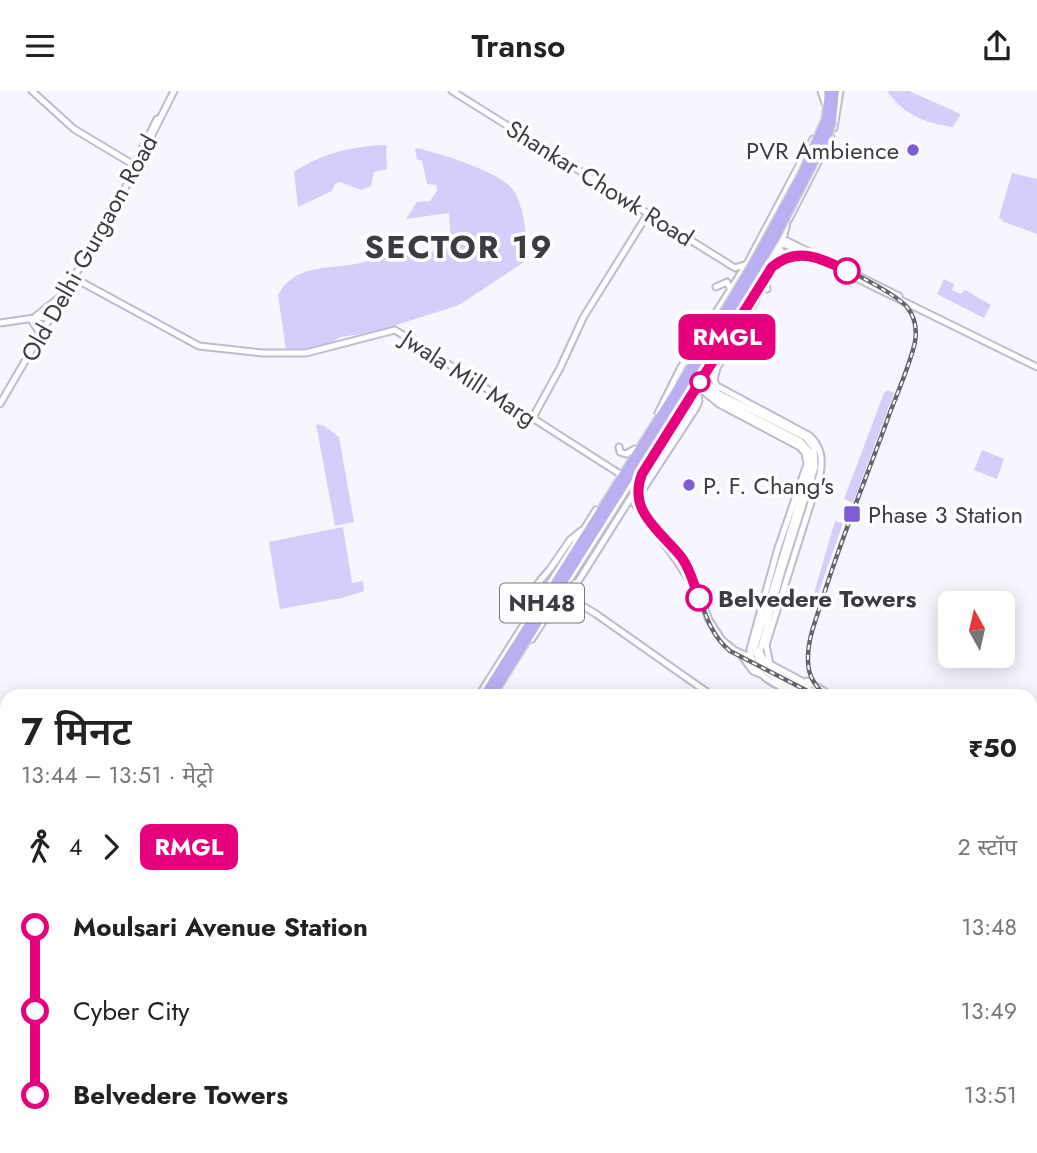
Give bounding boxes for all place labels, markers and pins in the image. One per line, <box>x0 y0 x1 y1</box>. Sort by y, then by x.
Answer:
place label: PVR Ambience <box>746 133 899 168</box>
marker: PVR Ambience <box>905 142 921 158</box>
unlabelled marker <box>834 258 860 284</box>
unlabelled marker <box>690 372 710 392</box>
place label: P. F. Chang's <box>703 468 834 503</box>
marker: P. F. Chang's <box>681 477 697 493</box>
place label: Phase 3 Station <box>868 497 1023 532</box>
marker: Phase 3 Station <box>842 504 862 524</box>
place label: Belvedere Towers <box>718 581 917 616</box>
marker: Belvedere Towers <box>686 585 712 611</box>

